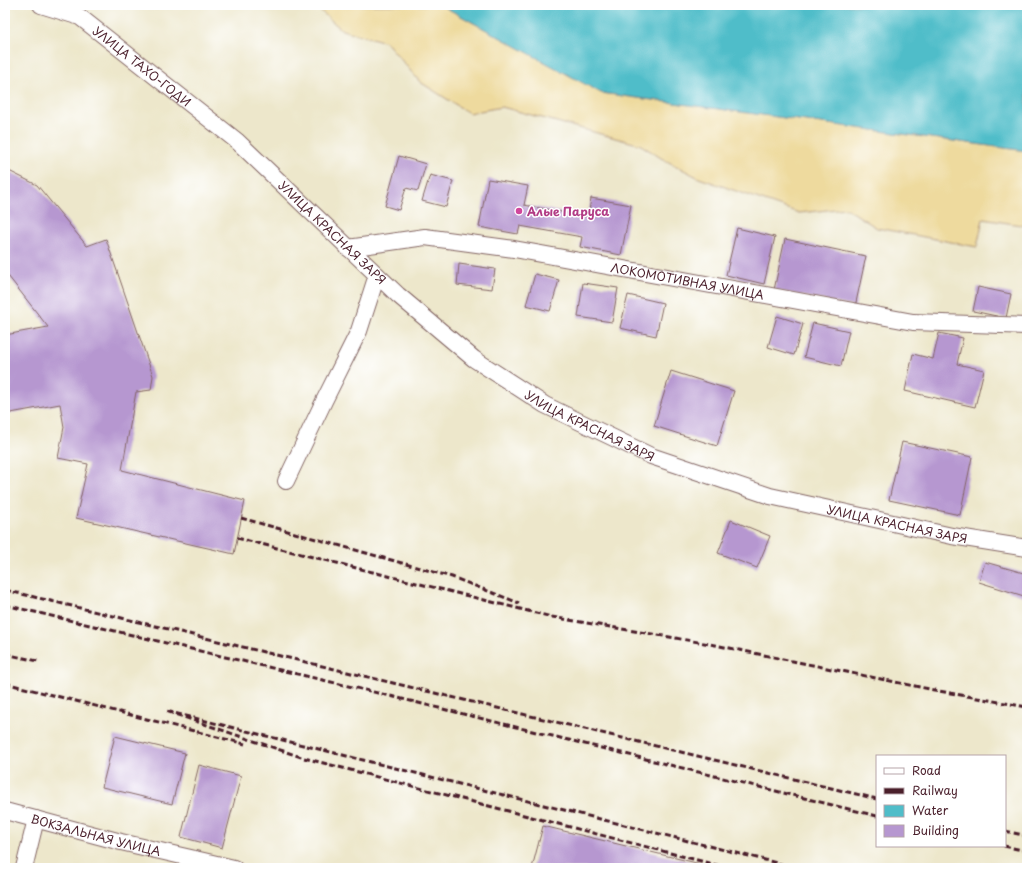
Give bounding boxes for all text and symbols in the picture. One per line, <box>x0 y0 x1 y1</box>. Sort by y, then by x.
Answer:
street label: УЛИЦА ТАХО-ГОДИ <box>89 22 195 110</box>
street label: УЛИЦА КРАСНАЯ ЗАРЯ <box>275 176 390 288</box>
place label: Алые Паруса <box>526 202 609 220</box>
marker: Алые Паруса <box>514 206 524 216</box>
street label: ЛОКОМОТИВНАЯ УЛИЦА <box>609 258 766 304</box>
street label: УЛИЦА КРАСНАЯ ЗАРЯ <box>522 385 658 465</box>
street label: УЛИЦА КРАСНАЯ ЗАРЯ <box>825 500 969 547</box>
legend <box>876 755 1006 847</box>
text: Road <box>912 761 941 779</box>
text: Railway <box>912 781 958 799</box>
text: Water <box>912 801 949 819</box>
street label: ВОКЗАЛЬНАЯ УЛИЦА <box>29 809 163 860</box>
text: Building <box>912 821 959 839</box>

